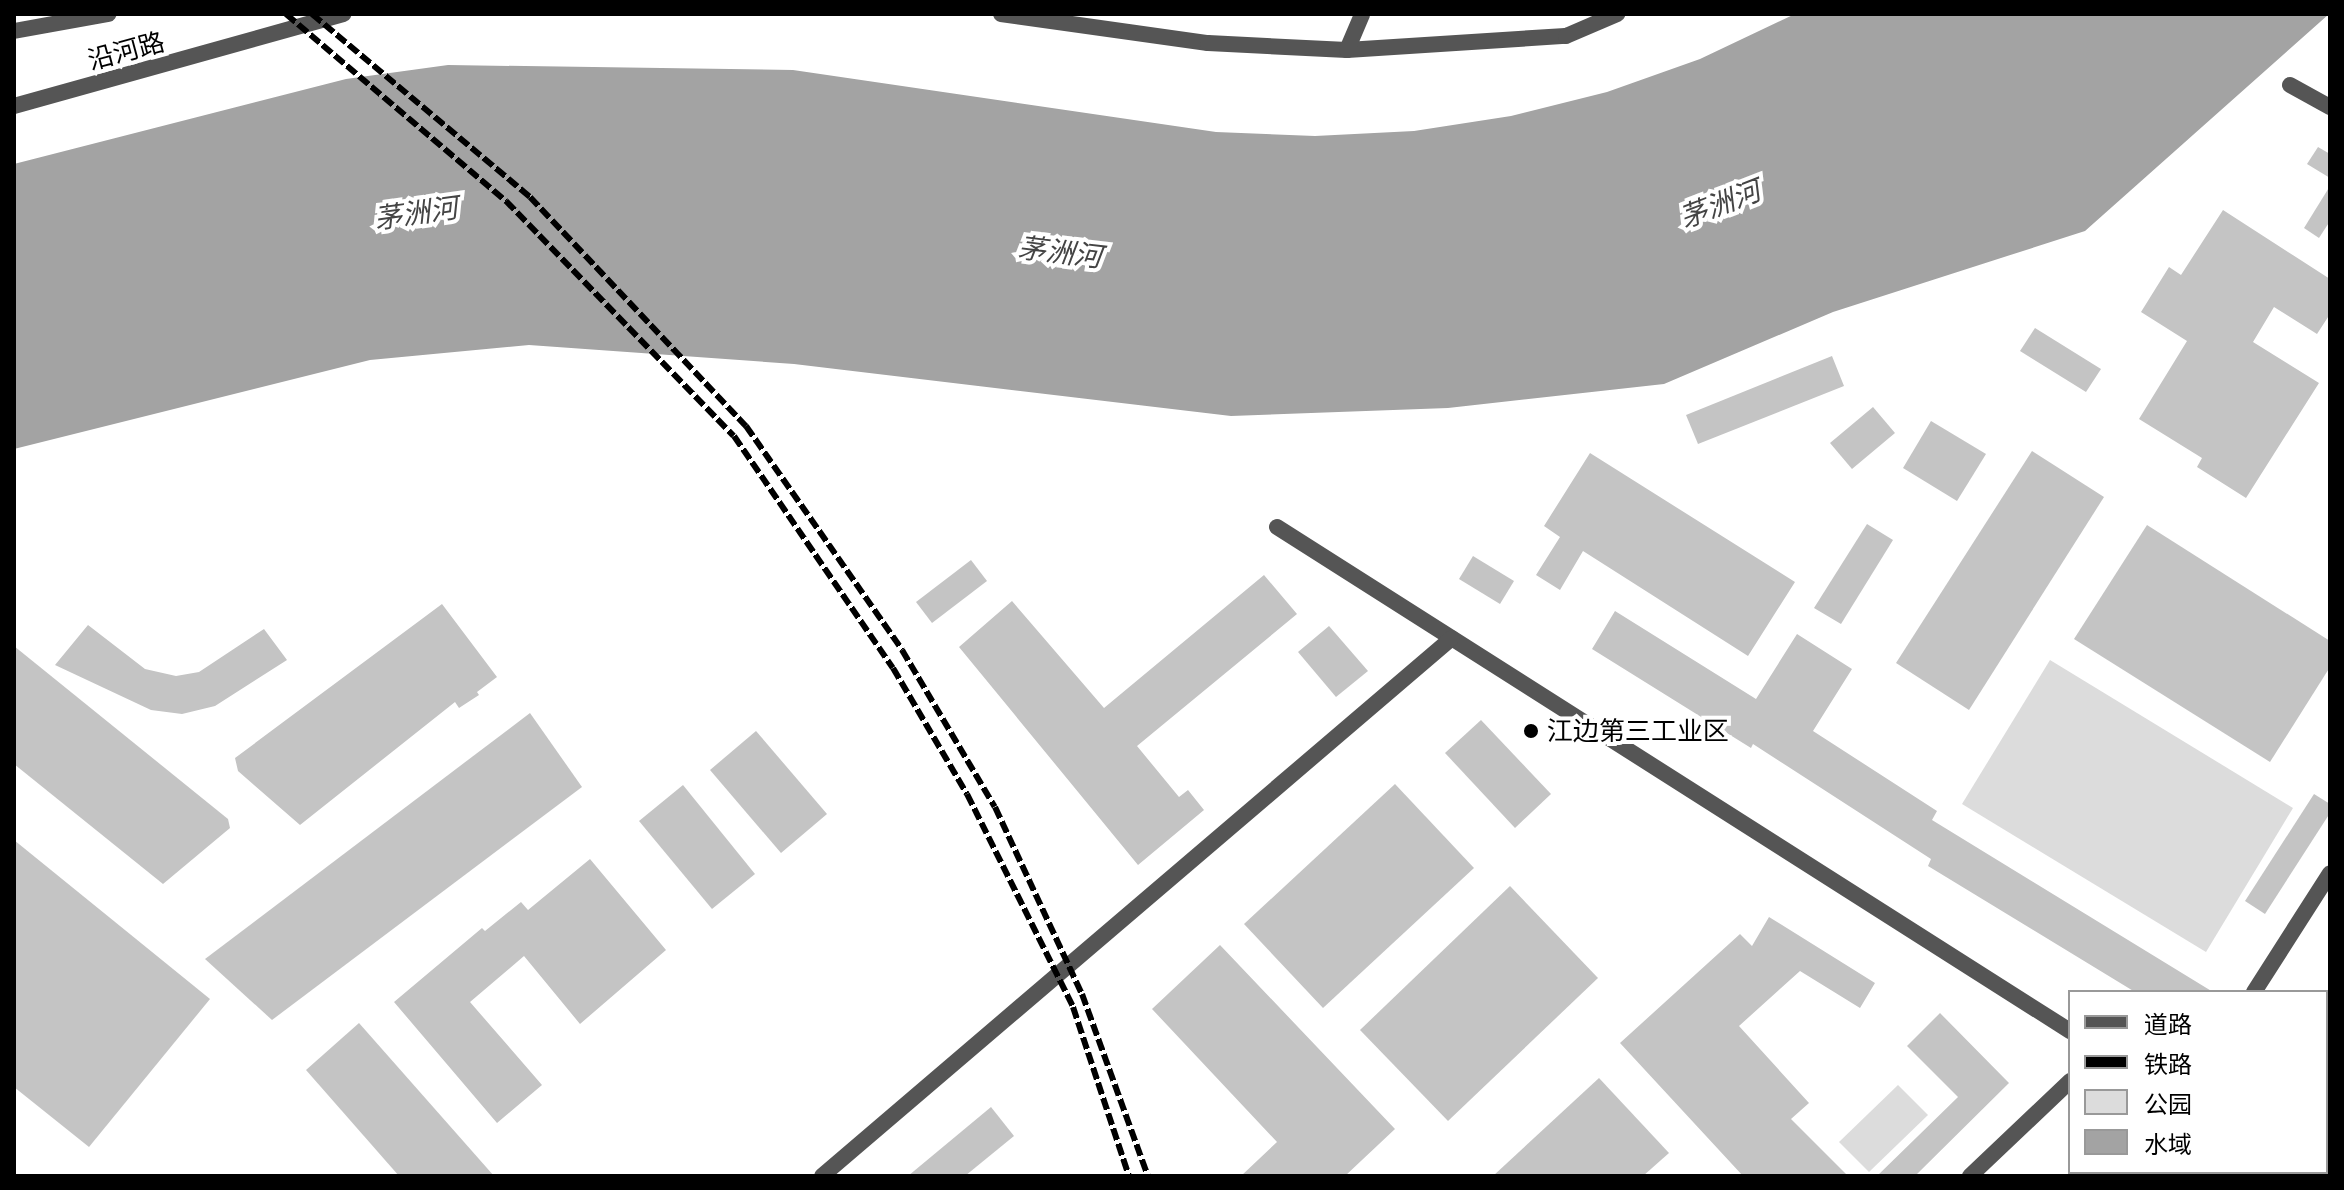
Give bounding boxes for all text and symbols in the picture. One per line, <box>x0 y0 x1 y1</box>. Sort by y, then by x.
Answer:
street label: 沿河路 <box>84 26 168 76</box>
water label: 茅洲河 <box>1675 173 1765 235</box>
water label: 茅洲河 <box>372 191 460 235</box>
water label: 茅洲河 <box>1016 230 1104 274</box>
place label: 江边第三工业区 <box>1547 715 1729 747</box>
marker: 江边第三工业区 <box>1522 722 1540 740</box>
legend <box>2068 990 2328 1174</box>
text: 道路 <box>2144 1009 2192 1039</box>
text: 铁路 <box>2144 1049 2192 1079</box>
text: 公园 <box>2144 1089 2192 1119</box>
text: 水域 <box>2144 1129 2192 1159</box>

